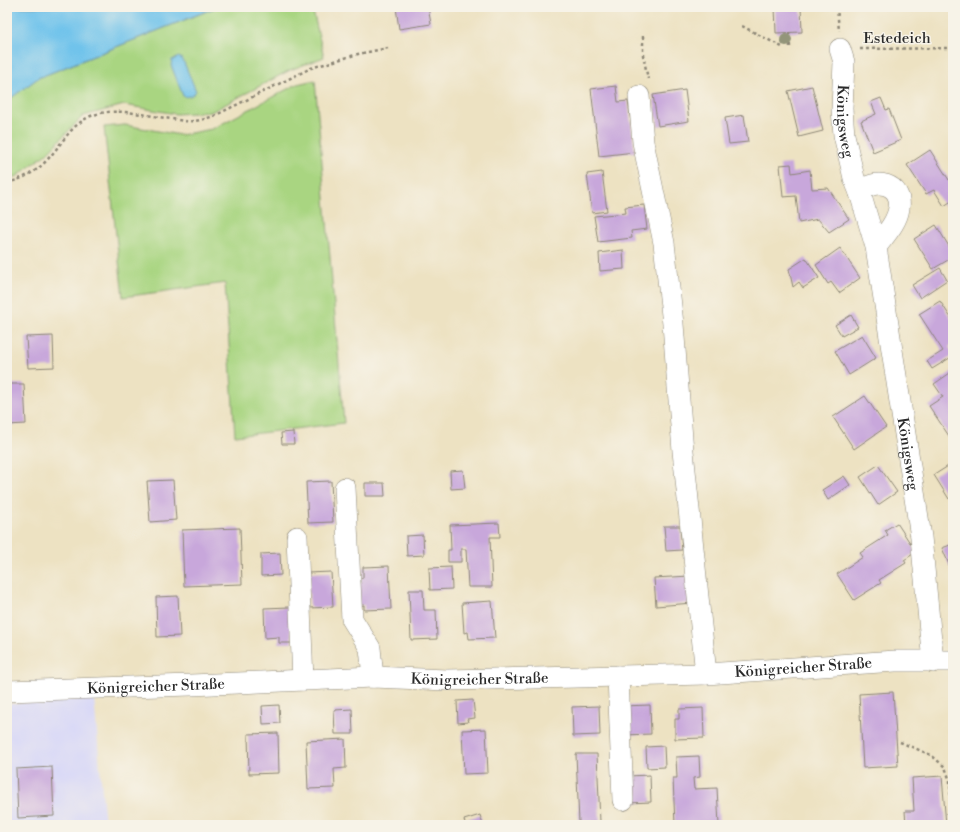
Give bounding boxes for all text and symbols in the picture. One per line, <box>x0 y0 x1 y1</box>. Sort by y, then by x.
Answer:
street label: Estedeich <box>863 29 931 48</box>
street label: Königsweg <box>832 84 858 160</box>
street label: Königsweg <box>893 416 923 492</box>
street label: Königreicher Straße <box>734 654 873 682</box>
street label: Königreicher Straße <box>410 669 549 690</box>
street label: Königreicher Straße <box>87 675 225 698</box>

